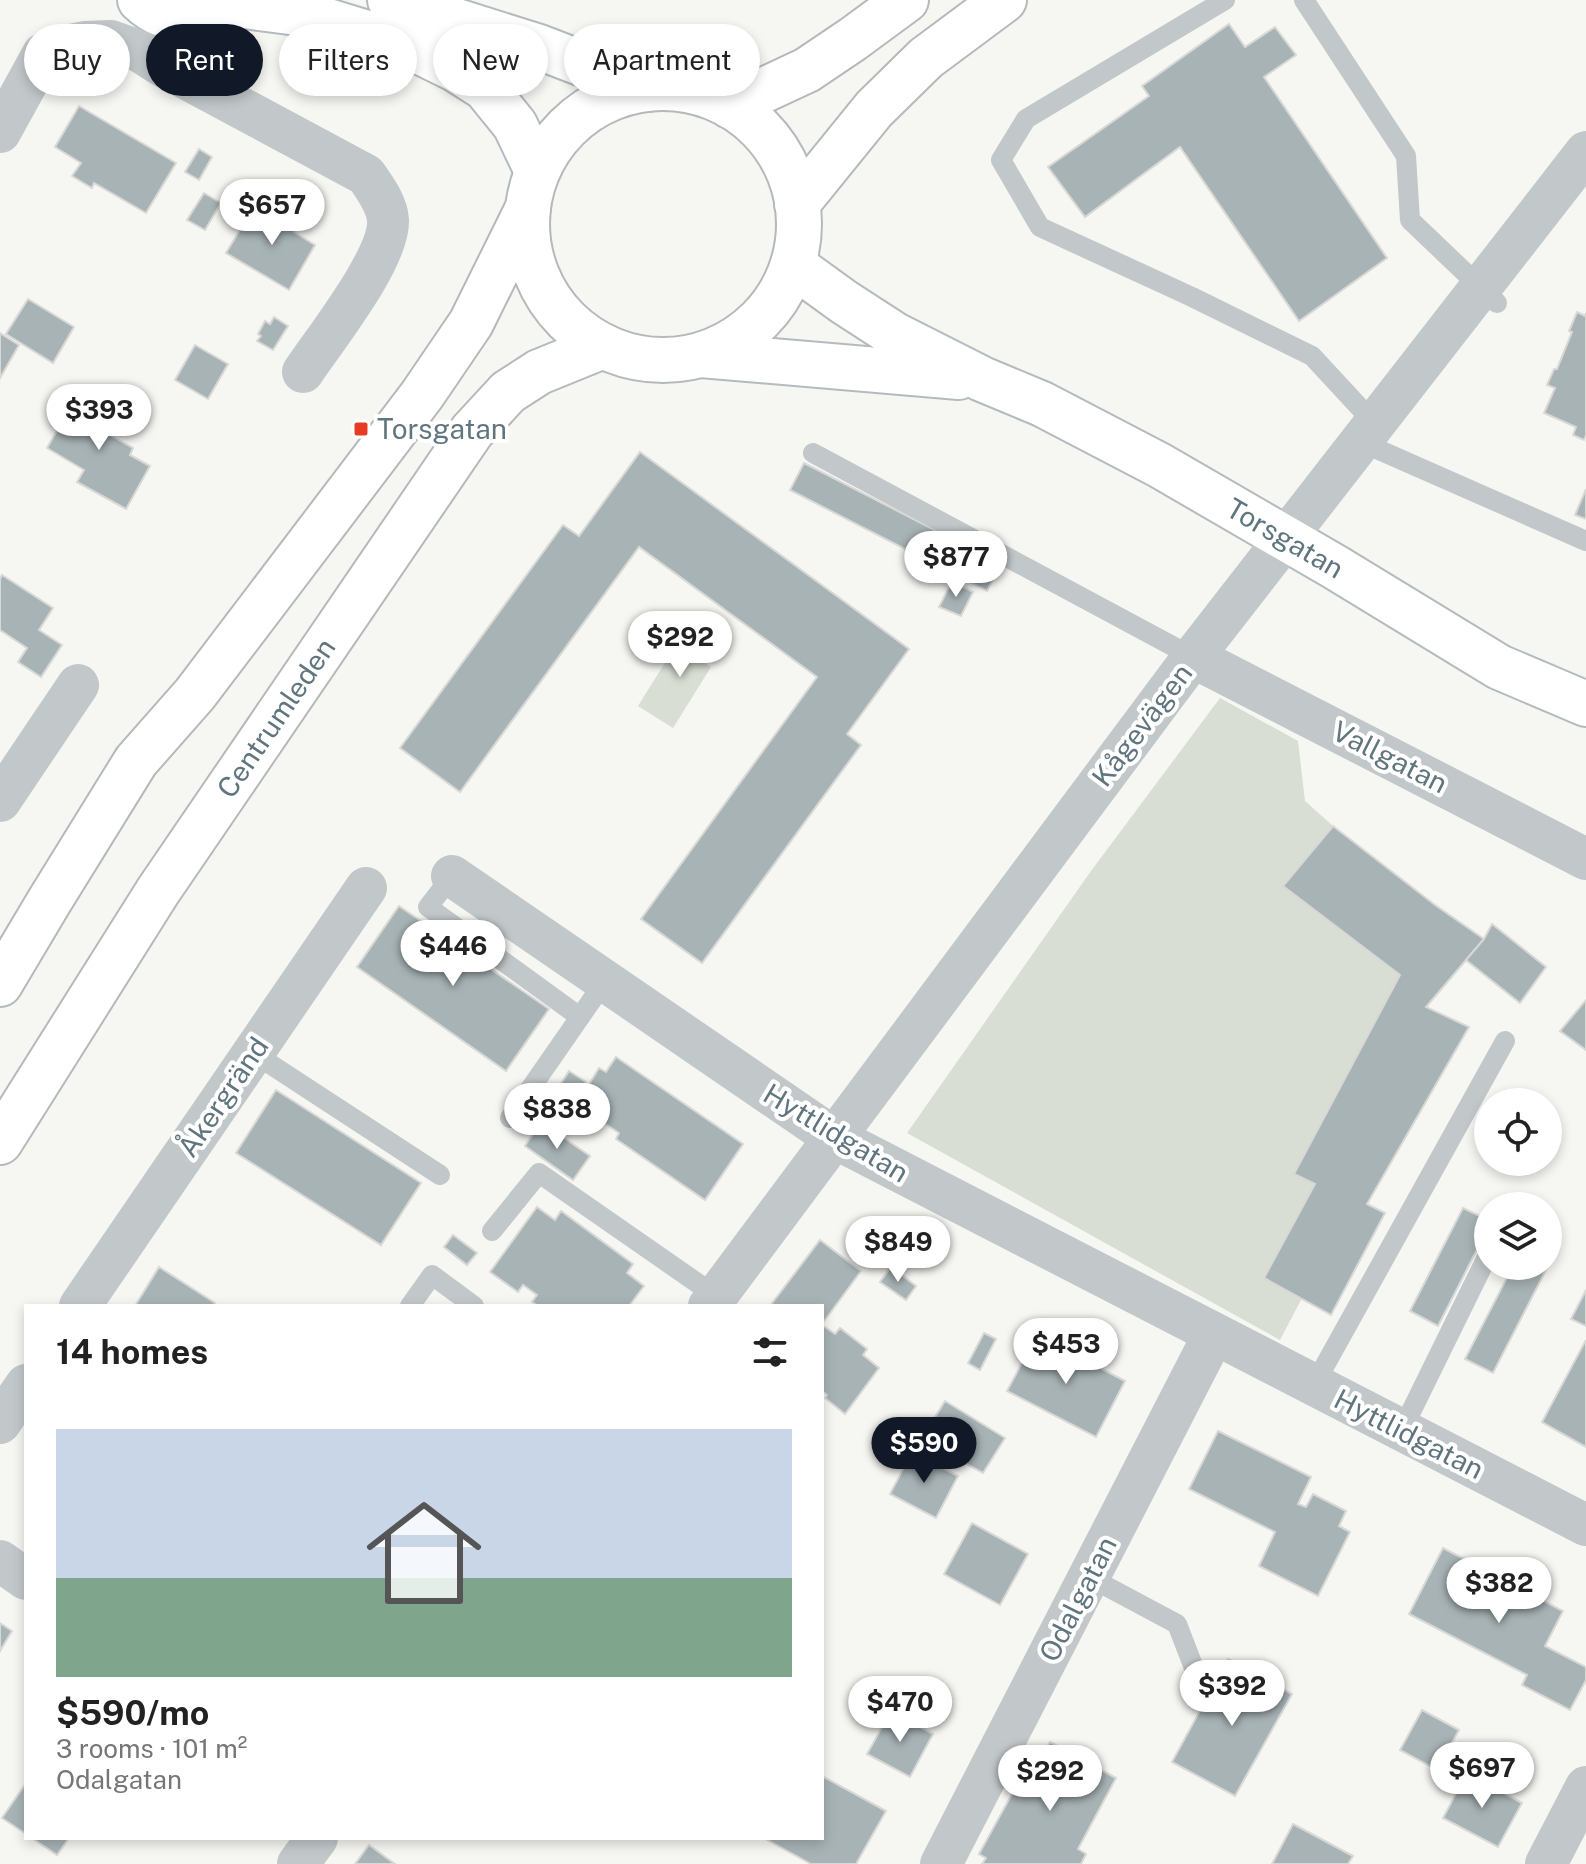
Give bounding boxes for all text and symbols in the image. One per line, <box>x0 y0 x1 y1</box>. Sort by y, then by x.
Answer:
chip: Buy <box>24 24 130 96</box>
chip: Rent <box>146 24 263 96</box>
chip: Filters <box>279 24 417 96</box>
chip: New <box>433 24 548 96</box>
chip: Apartment <box>564 24 760 96</box>
pin: $657 <box>225 179 319 247</box>
text: $657 <box>238 189 306 220</box>
pin: $393 <box>52 384 146 452</box>
text: $393 <box>64 394 134 425</box>
place label: Torsgatan <box>377 412 507 445</box>
marker: Torsgatan <box>352 420 370 438</box>
street label: Torsgatan <box>1221 491 1350 585</box>
pin: $877 <box>909 531 1003 599</box>
text: $877 <box>922 541 990 572</box>
pin: $292 <box>633 611 727 679</box>
text: $292 <box>646 621 714 652</box>
street label: Centrumleden <box>210 632 342 804</box>
street label: Kågevägen <box>1085 657 1198 793</box>
street label: Vallgatan <box>1327 714 1453 799</box>
pin: $446 <box>406 920 500 988</box>
text: $446 <box>419 930 487 961</box>
street label: Åkergränd <box>169 1029 275 1163</box>
street label: Hyttlidgatan <box>758 1076 915 1189</box>
pin: $838 <box>510 1083 604 1151</box>
map controls <box>1474 1088 1562 1280</box>
button: locate <box>1474 1088 1562 1176</box>
text: $838 <box>522 1093 592 1124</box>
button: layers <box>1474 1192 1562 1280</box>
pin: $849 <box>851 1216 945 1284</box>
text: $849 <box>863 1226 933 1257</box>
pin: $453 <box>1019 1318 1113 1386</box>
text: $453 <box>1031 1328 1101 1359</box>
icon: filters <box>748 1330 792 1374</box>
text: 14 homes <box>56 1332 208 1372</box>
street label: Hyttlidgatan <box>1329 1382 1489 1485</box>
pin: $590 <box>877 1417 971 1485</box>
text: $590 <box>889 1427 959 1458</box>
icon: home <box>352 1481 496 1625</box>
street label: Odalgatan <box>1032 1531 1123 1667</box>
pin: $382 <box>1452 1557 1546 1625</box>
text: $382 <box>1465 1567 1533 1598</box>
pin: $392 <box>1185 1660 1279 1728</box>
text: $392 <box>1198 1670 1266 1701</box>
pin: $470 <box>853 1676 947 1744</box>
text: $470 <box>866 1686 934 1717</box>
text: $590/mo <box>56 1693 209 1733</box>
text: 3 rooms · 101 m² <box>56 1733 247 1764</box>
pin: $697 <box>1435 1742 1529 1810</box>
pin: $292 <box>1003 1745 1097 1813</box>
text: $697 <box>1448 1752 1516 1783</box>
text: $292 <box>1016 1755 1084 1786</box>
text: Odalgatan <box>56 1764 182 1795</box>

